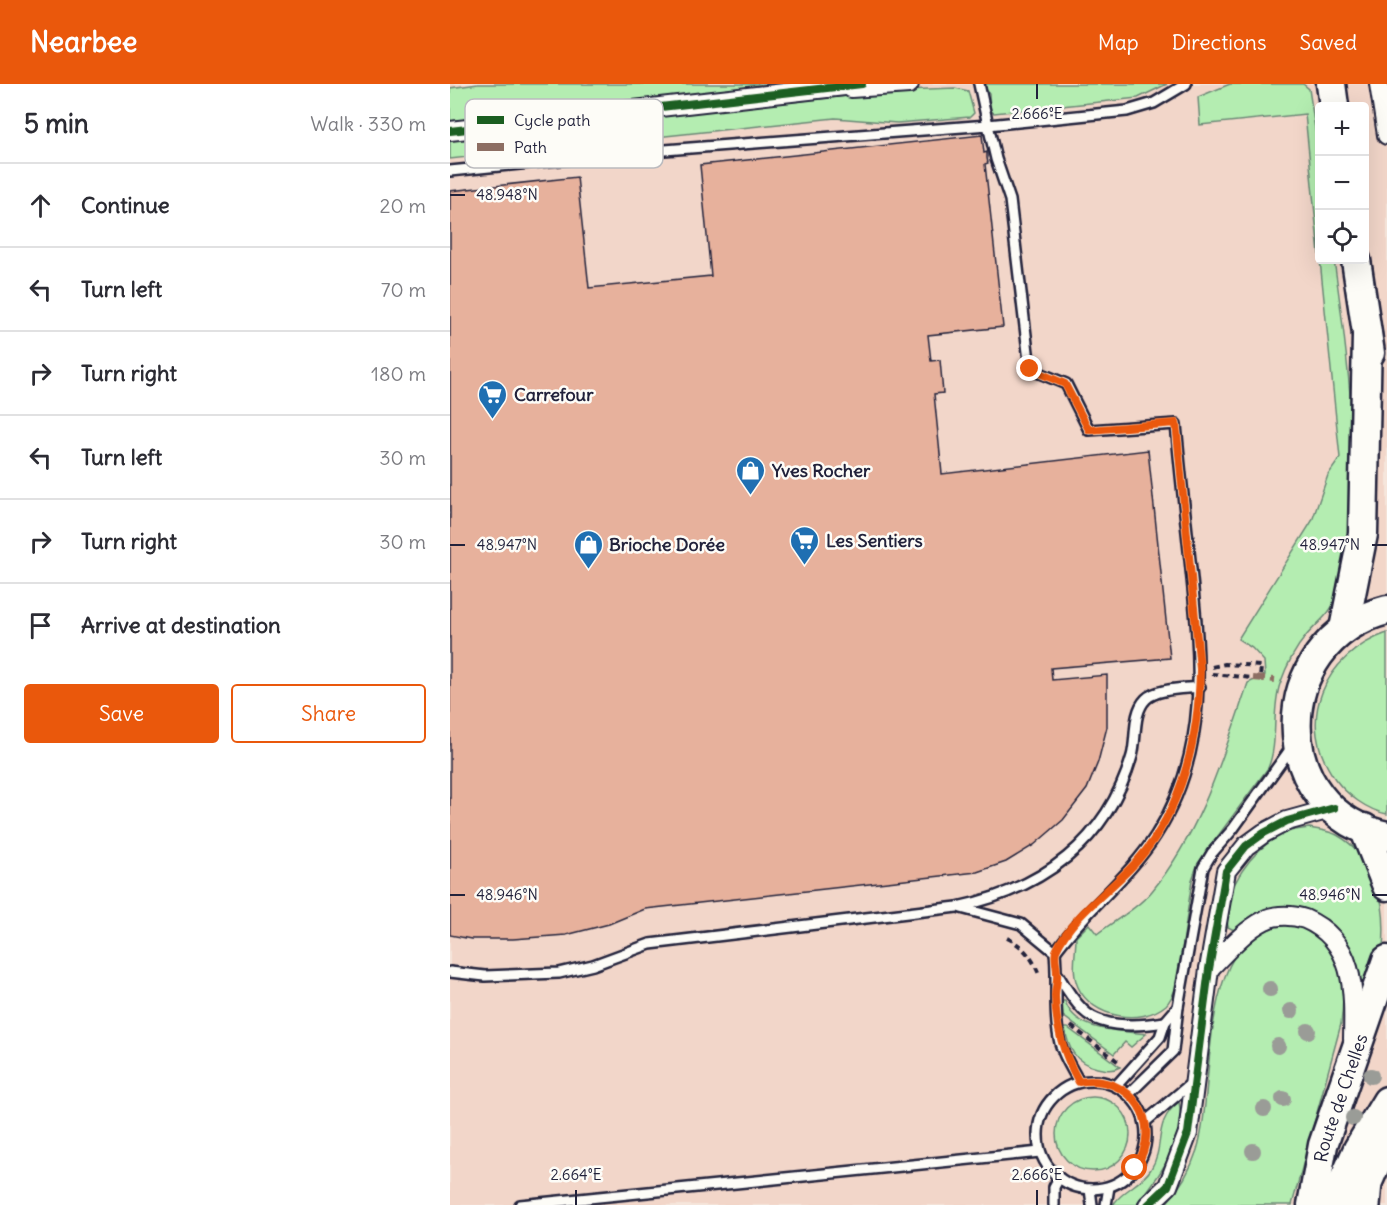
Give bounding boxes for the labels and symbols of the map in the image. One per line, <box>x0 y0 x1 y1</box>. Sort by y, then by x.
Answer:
legend <box>465 99 663 168</box>
text: 2.666°E <box>1011 104 1063 123</box>
text: Cycle path <box>514 110 590 130</box>
text: Path <box>514 137 547 157</box>
text: 48.948°N <box>476 185 538 204</box>
route end <box>1016 355 1042 381</box>
supermarket icon: Carrefour <box>477 378 509 420</box>
place label: Carrefour <box>514 383 594 406</box>
shop icon: Yves Rocher <box>735 454 767 496</box>
place label: Yves Rocher <box>771 459 871 482</box>
supermarket icon: Les Sentiers <box>789 524 821 566</box>
shop icon: Brioche Dorée <box>572 528 604 570</box>
place label: Les Sentiers <box>826 529 923 552</box>
place label: Brioche Dorée <box>609 533 725 556</box>
text: 48.947°N <box>477 535 537 554</box>
text: 48.947°N <box>1300 535 1360 554</box>
text: 48.946°N <box>476 885 538 904</box>
text: 48.946°N <box>1299 885 1361 904</box>
street label: Route de Chelles <box>1309 1031 1372 1164</box>
route start <box>1121 1154 1147 1180</box>
text: 2.664°E <box>550 1165 602 1184</box>
text: 2.666°E <box>1011 1165 1063 1184</box>

